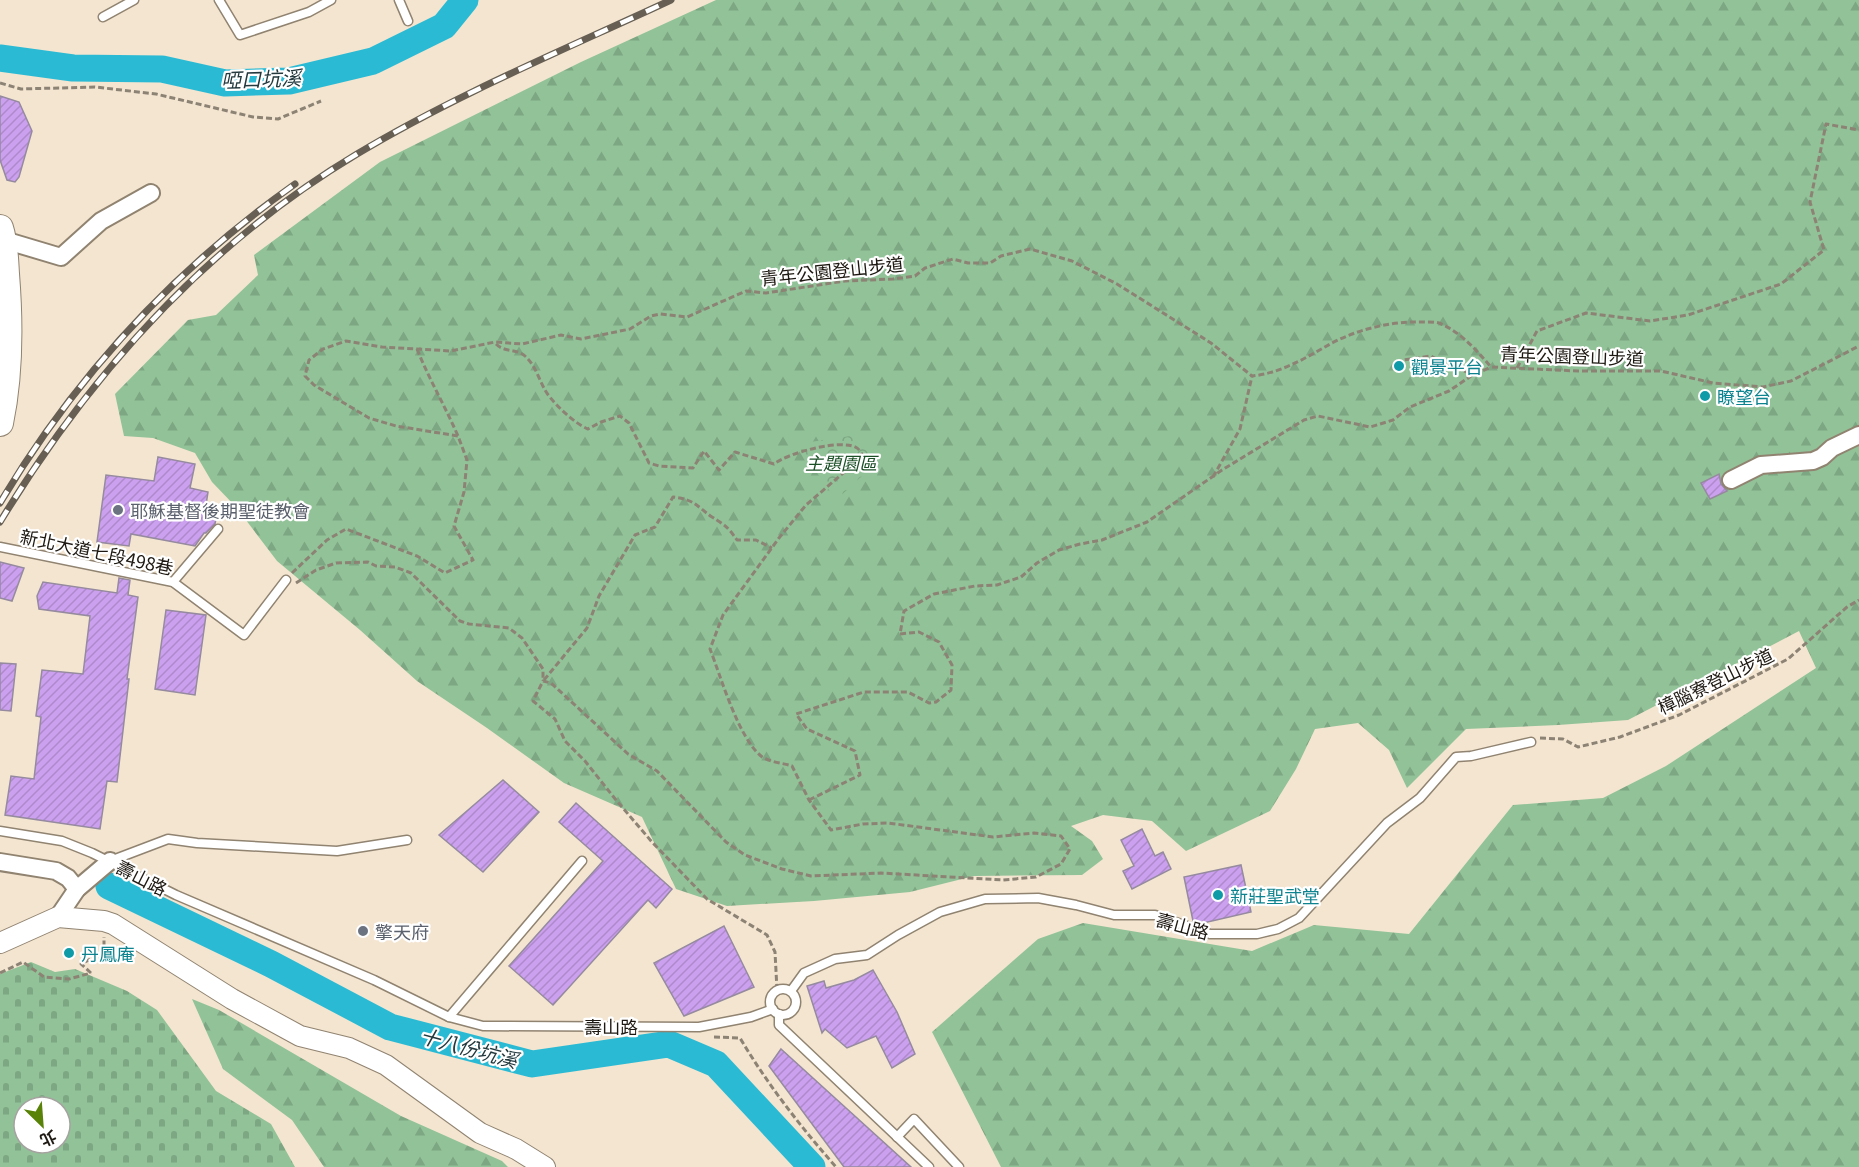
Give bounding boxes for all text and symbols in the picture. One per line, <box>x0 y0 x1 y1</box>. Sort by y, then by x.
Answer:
water label: 啞口坑溪 <box>221 62 304 94</box>
street label: 青年公園登山步道 <box>759 250 905 290</box>
street label: 青年公園登山步道 <box>1500 339 1644 371</box>
place label: 觀景平台 <box>1411 353 1483 379</box>
marker: 觀景平台 <box>1392 359 1406 373</box>
place label: 瞭望台 <box>1717 383 1771 409</box>
marker: 瞭望台 <box>1698 389 1712 403</box>
park label: 主題園區 <box>805 449 879 475</box>
place label: 耶穌基督後期聖徒教會 <box>130 497 310 523</box>
marker: 耶穌基督後期聖徒教會 <box>111 503 125 517</box>
street label: 新北大道七段498巷 <box>18 522 176 580</box>
street label: 樟腦寮登山步道 <box>1653 641 1777 719</box>
street label: 壽山路 <box>112 853 172 901</box>
place label: 新莊聖武堂 <box>1230 882 1320 908</box>
marker: 新莊聖武堂 <box>1211 888 1225 902</box>
street label: 壽山路 <box>1154 905 1212 945</box>
place label: 擎天府 <box>375 918 429 944</box>
marker: 擎天府 <box>356 924 370 938</box>
place label: 丹鳳庵 <box>81 940 135 966</box>
marker: 丹鳳庵 <box>62 946 76 960</box>
street label: 壽山路 <box>584 1013 638 1039</box>
water label: 十八份坑溪 <box>417 1020 524 1075</box>
north arrow <box>12 1095 72 1155</box>
text: 北 <box>36 1125 61 1154</box>

